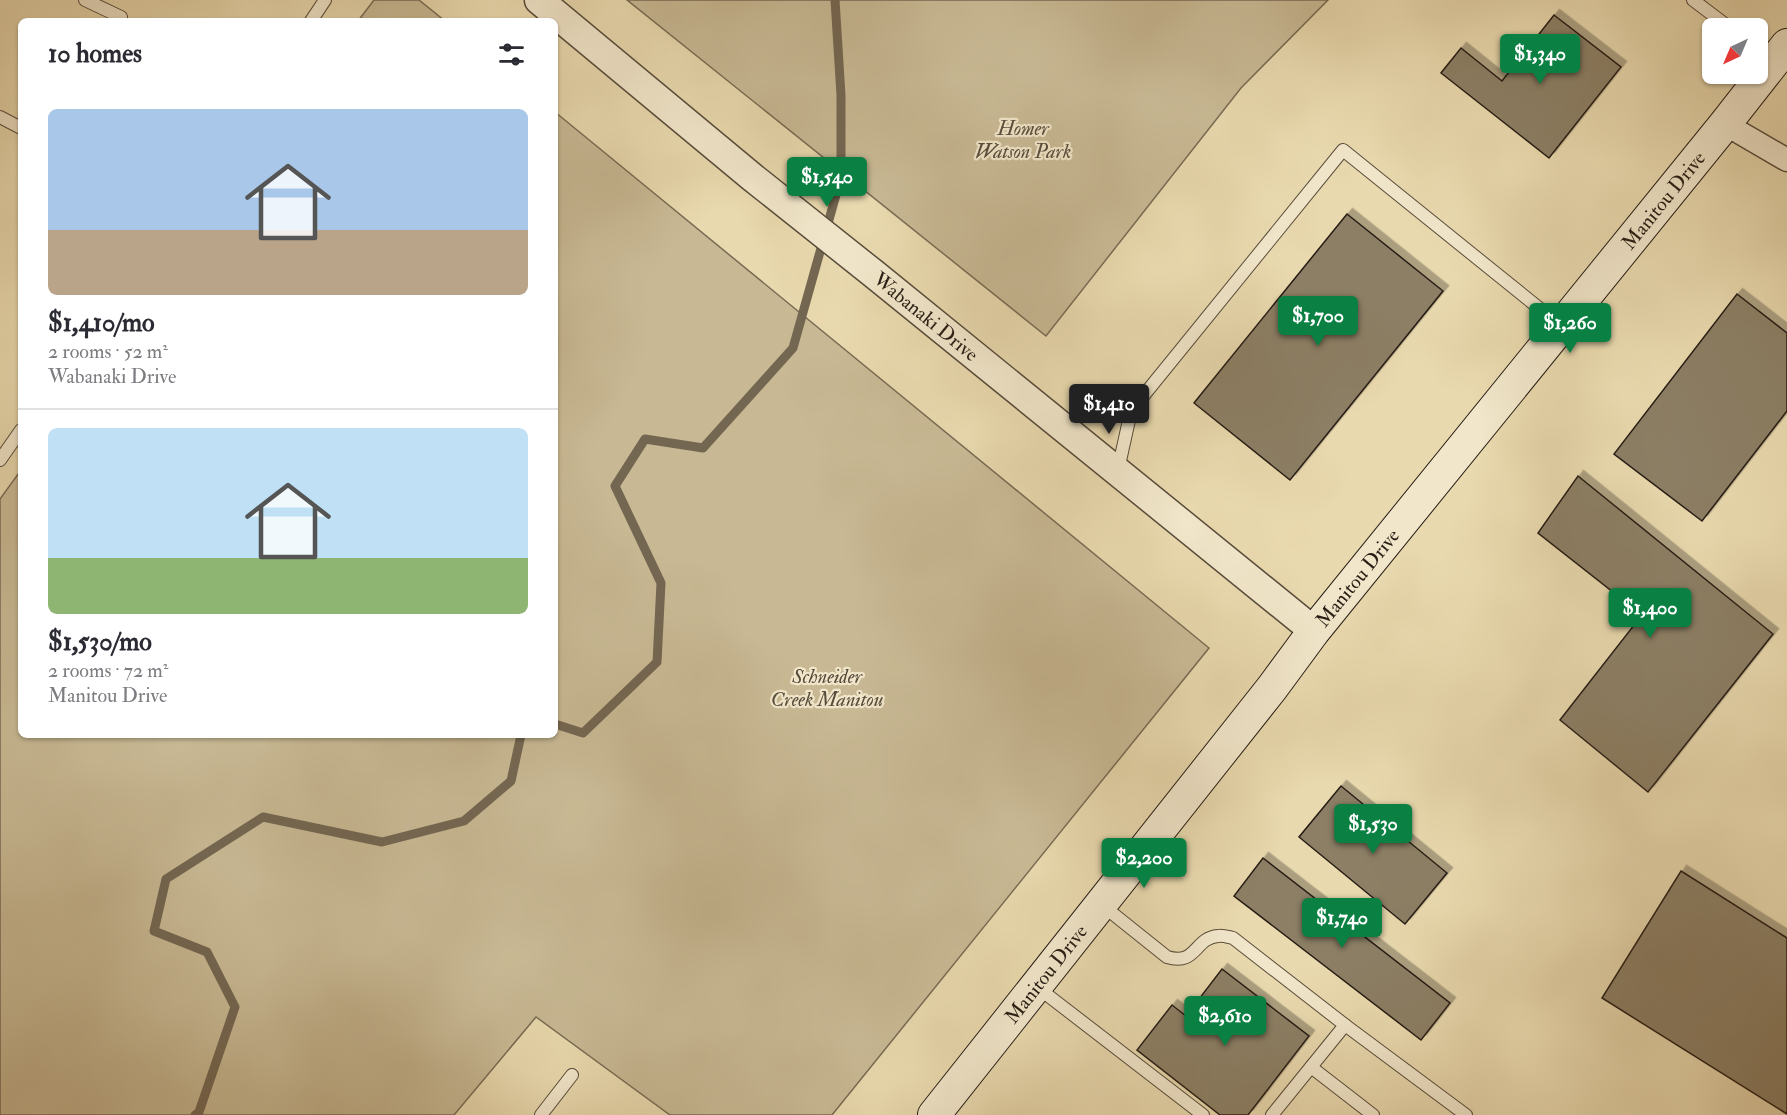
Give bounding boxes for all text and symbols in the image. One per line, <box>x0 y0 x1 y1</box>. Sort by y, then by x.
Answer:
north arrow <box>1702 18 1768 84</box>
map controls <box>1702 18 1768 84</box>
pin: $1,340 <box>1491 34 1589 85</box>
text: 10 homes <box>48 38 142 70</box>
icon: filters <box>495 38 528 71</box>
text: $1,340 <box>1514 41 1566 66</box>
park label: Homer Watson Park <box>975 116 1071 164</box>
street label: Manitou Drive <box>1616 146 1711 255</box>
icon: home <box>234 148 342 256</box>
pin: $1,540 <box>778 157 876 208</box>
text: $1,540 <box>801 164 853 189</box>
street label: Wabanaki Drive <box>867 266 984 367</box>
pin: $1,700 <box>1269 296 1367 347</box>
text: $1,700 <box>1292 303 1344 328</box>
pin: $1,260 <box>1521 303 1619 354</box>
text: $1,410/mo <box>48 307 155 339</box>
text: $1,260 <box>1543 310 1597 335</box>
text: 2 rooms · 52 m² <box>48 339 168 364</box>
text: Wabanaki Drive <box>48 364 176 389</box>
pin: $1,410 <box>1060 384 1158 435</box>
text: $1,410 <box>1083 391 1135 416</box>
icon: home <box>234 467 342 575</box>
street label: Manitou Drive <box>1310 524 1405 632</box>
pin: $1,400 <box>1601 588 1699 639</box>
text: $1,400 <box>1623 595 1677 620</box>
text: $1,530/mo <box>48 626 152 658</box>
text: 2 rooms · 72 m² <box>48 658 168 683</box>
park label: Schneider Creek Manitou <box>771 664 883 712</box>
text: Manitou Drive <box>48 683 167 708</box>
pin: $1,530 <box>1324 804 1422 855</box>
text: $1,530 <box>1348 811 1398 836</box>
pin: $2,200 <box>1095 838 1193 889</box>
text: $2,200 <box>1116 845 1172 870</box>
pin: $1,740 <box>1293 898 1391 949</box>
text: $1,740 <box>1316 905 1368 930</box>
street label: Manitou Drive <box>999 920 1093 1029</box>
pin: $2,610 <box>1176 996 1274 1047</box>
text: $2,610 <box>1198 1003 1252 1028</box>

